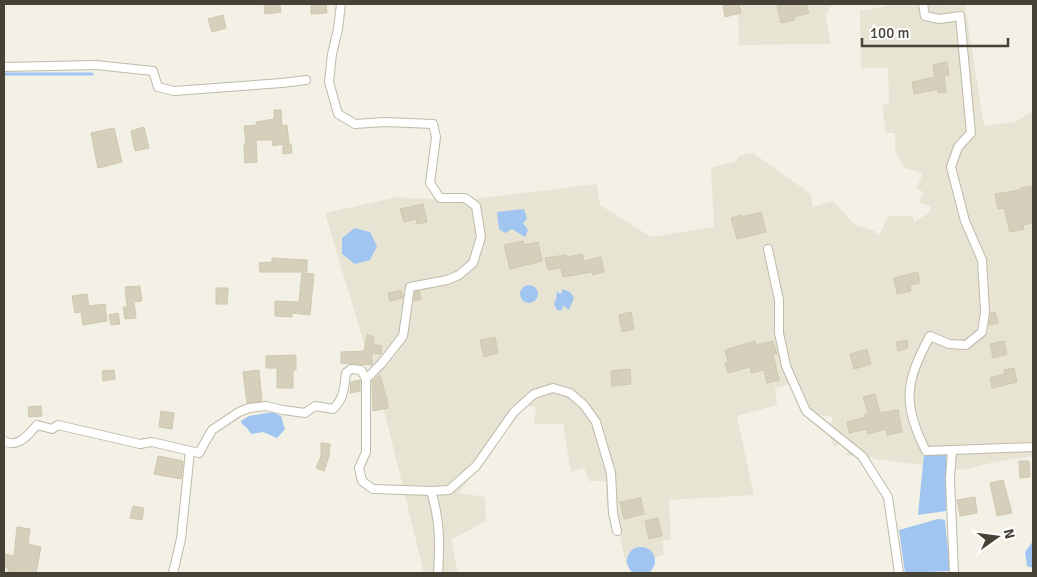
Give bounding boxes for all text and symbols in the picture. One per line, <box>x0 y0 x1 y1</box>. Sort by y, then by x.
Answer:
scale bar <box>862 15 1008 47</box>
text: 100 m <box>870 24 910 42</box>
north arrow <box>972 512 1022 562</box>
text: N <box>1000 527 1019 541</box>

